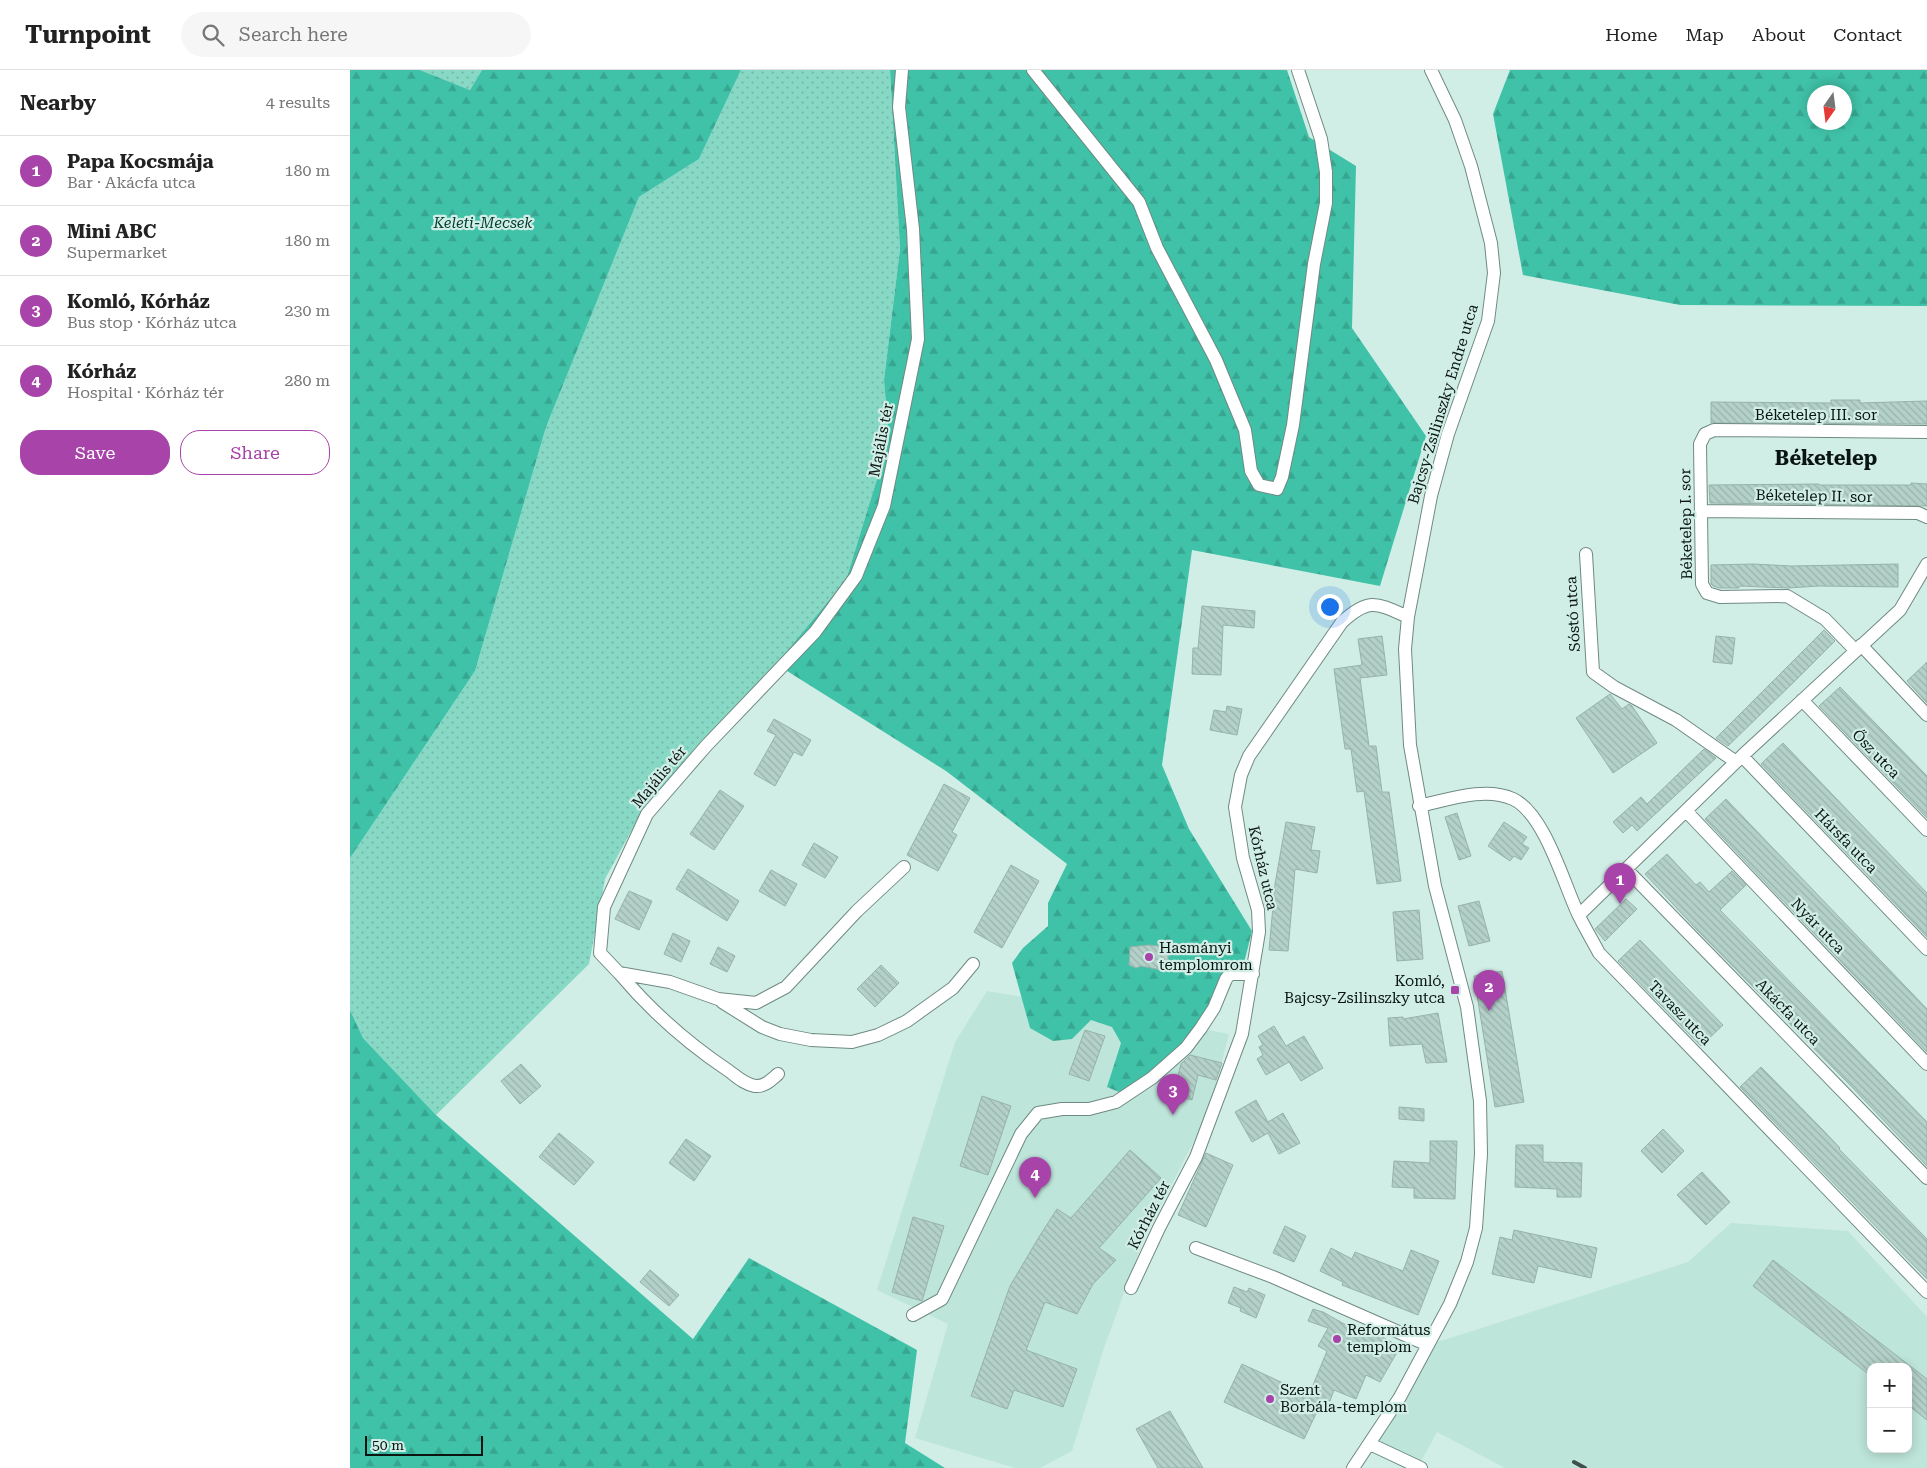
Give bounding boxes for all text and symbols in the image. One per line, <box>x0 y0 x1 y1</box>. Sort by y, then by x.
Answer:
search box <box>181 12 531 57</box>
text: Turnpoint <box>25 21 151 49</box>
icon: search <box>199 21 227 49</box>
text: Search here <box>239 23 348 46</box>
text: Home <box>1605 24 1657 45</box>
text: Map <box>1685 24 1724 45</box>
text: About <box>1752 24 1805 45</box>
text: Contact <box>1833 24 1902 45</box>
north arrow <box>1807 85 1852 130</box>
text: Nearby <box>20 91 96 115</box>
text: 4 results <box>266 93 330 112</box>
text: Papa Kocsmája <box>67 150 214 173</box>
text: 1 <box>32 161 40 180</box>
text: 180 m <box>284 161 330 180</box>
text: Bar · Akácfa utca <box>67 173 196 192</box>
park label: Keleti-Mecsek <box>432 214 533 232</box>
text: Mini ABC <box>67 220 156 243</box>
text: 2 <box>32 231 40 250</box>
text: 180 m <box>284 231 330 250</box>
text: Supermarket <box>67 243 167 262</box>
text: Komló, Kórház <box>67 290 210 313</box>
text: 3 <box>32 301 40 320</box>
text: 230 m <box>284 301 330 320</box>
street label: Bajcsy-Zsilinszky Endre utca <box>1404 302 1482 506</box>
text: Bus stop · Kórház utca <box>67 313 237 332</box>
text: Kórház <box>67 360 136 383</box>
text: 4 <box>32 371 40 390</box>
text: 280 m <box>284 371 330 390</box>
text: Hospital · Kórház tér <box>67 383 224 402</box>
street label: Majális tér <box>865 401 897 479</box>
street label: Béketelep III. sor <box>1755 406 1877 424</box>
button: Save <box>20 430 170 475</box>
button: Share <box>180 430 330 475</box>
district label: Béketelep <box>1775 446 1877 470</box>
street label: Béketelep I. sor <box>1676 468 1696 580</box>
street label: Béketelep II. sor <box>1755 486 1873 506</box>
street label: Sóstó utca <box>1562 576 1584 652</box>
your location <box>1317 594 1343 620</box>
street label: Ősz utca <box>1848 725 1904 782</box>
street label: Majális tér <box>628 742 690 812</box>
street label: Hársfa utca <box>1811 805 1881 877</box>
street label: Kórház utca <box>1245 824 1281 912</box>
pin: 1 <box>1604 863 1636 904</box>
street label: Nyár utca <box>1787 895 1849 957</box>
place label: Hasmányi templomrom <box>1159 939 1253 974</box>
marker: Hasmányi templomrom <box>1143 951 1155 963</box>
pin: 2 <box>1473 970 1505 1011</box>
place label: Komló, Bajcsy-Zsilinszky utca <box>1284 972 1445 1007</box>
street label: Akácfa utca <box>1752 975 1824 1049</box>
street label: Tavasz utca <box>1645 977 1715 1049</box>
marker: Komló, Bajcsy-Zsilinszky utca <box>1449 984 1461 996</box>
pin: 3 <box>1157 1074 1189 1115</box>
pin: 4 <box>1019 1157 1051 1198</box>
street label: Kórház tér <box>1124 1178 1174 1252</box>
place label: Református templom <box>1347 1321 1430 1356</box>
marker: Református templom <box>1331 1333 1343 1345</box>
map controls <box>1867 1363 1912 1453</box>
button: + <box>1867 1363 1912 1408</box>
place label: Szent Borbála-templom <box>1280 1381 1408 1416</box>
marker: Szent Borbála-templom <box>1264 1393 1276 1405</box>
button: − <box>1867 1408 1912 1453</box>
scale bar <box>365 1433 482 1456</box>
text: 50 m <box>372 1437 404 1453</box>

